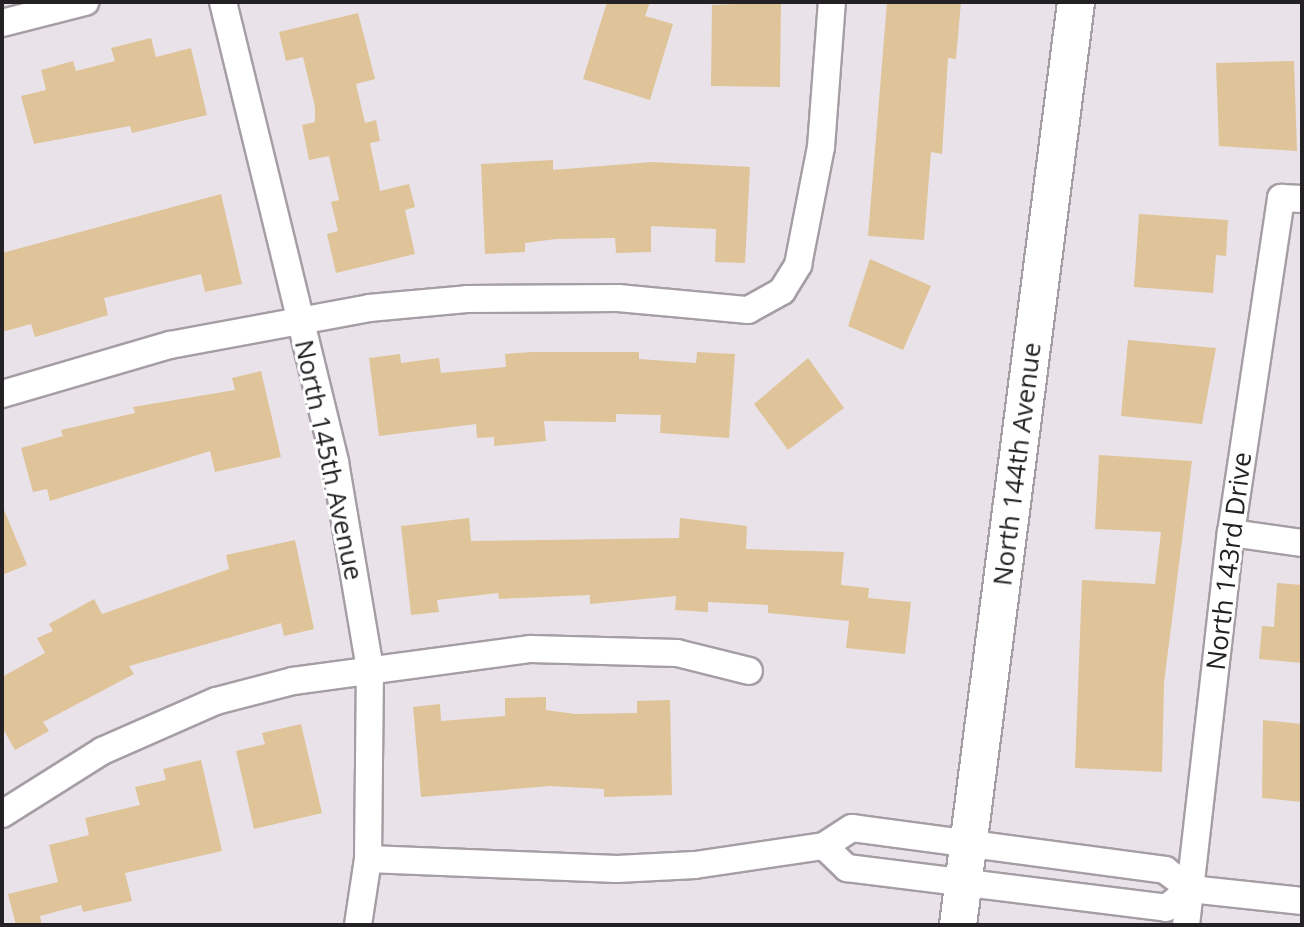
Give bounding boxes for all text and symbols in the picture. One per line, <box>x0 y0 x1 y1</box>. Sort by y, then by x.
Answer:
street label: North 145th Avenue <box>288 337 370 583</box>
street label: North 144th Avenue <box>987 341 1047 587</box>
street label: North 143rd Drive <box>1200 450 1258 672</box>

